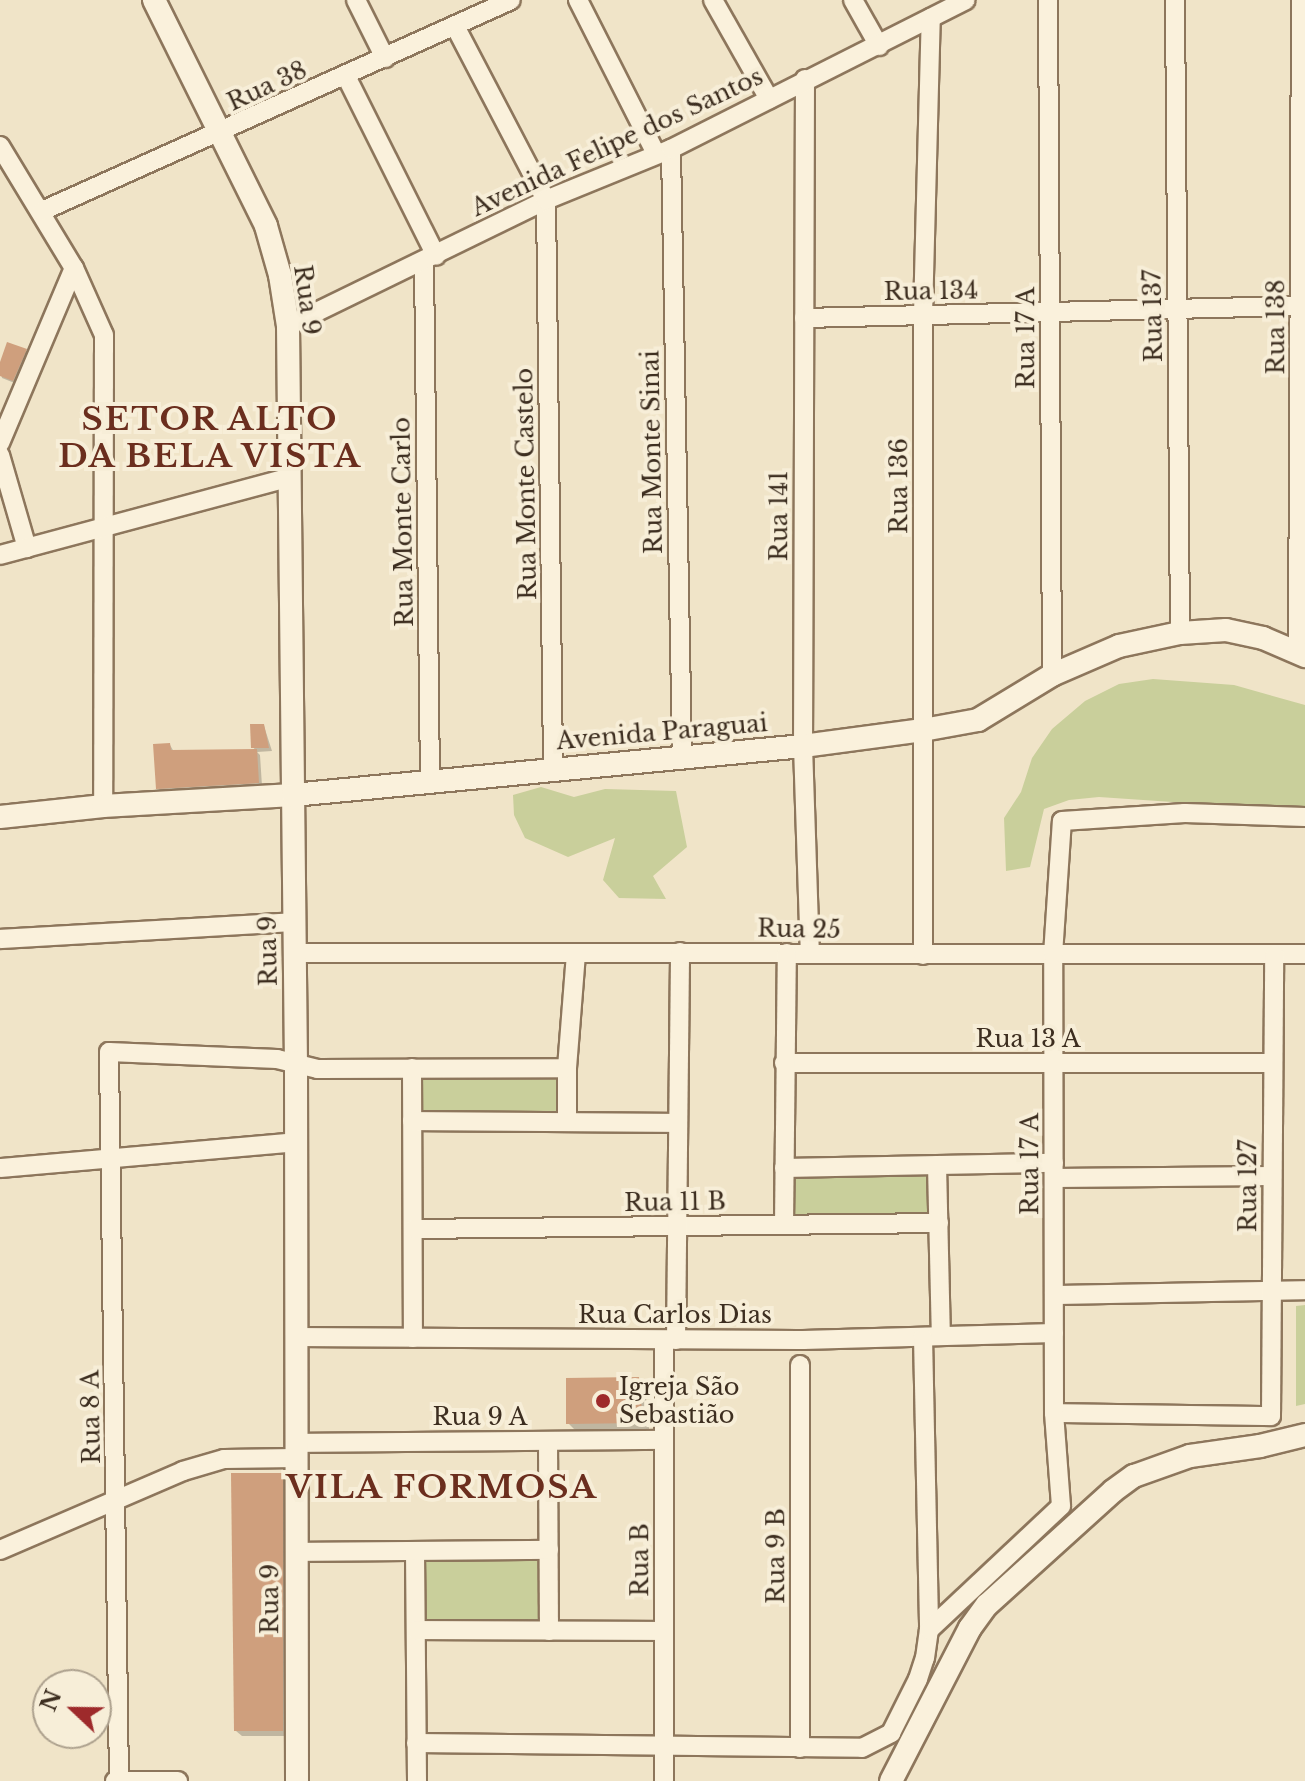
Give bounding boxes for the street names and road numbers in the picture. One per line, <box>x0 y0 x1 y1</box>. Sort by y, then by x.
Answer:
street label: Rua 38 <box>223 55 311 117</box>
street label: Avenida Felipe dos Santos <box>467 62 767 222</box>
street label: Rua 9 <box>288 263 326 337</box>
street label: Rua 137 <box>1138 269 1168 363</box>
street label: Rua 134 <box>883 276 979 306</box>
street label: Rua 138 <box>1262 279 1290 375</box>
street label: Rua 17 A <box>1012 286 1040 390</box>
street label: Rua Monte Sinai <box>636 350 668 554</box>
street label: Rua Monte Castelo <box>510 368 542 600</box>
street label: Rua Monte Carlo <box>387 417 419 627</box>
street label: Rua 136 <box>885 438 913 534</box>
street label: Rua 141 <box>765 471 793 561</box>
street label: Avenida Paraguai <box>555 708 769 756</box>
street label: Rua 25 <box>757 914 841 944</box>
street label: Rua 9 <box>253 915 283 987</box>
street label: Rua 13 A <box>975 1025 1081 1053</box>
street label: Rua 17 A <box>1016 1112 1044 1216</box>
street label: Rua 127 <box>1234 1140 1262 1232</box>
street label: Rua 11 B <box>624 1187 726 1217</box>
street label: Rua Carlos Dias <box>578 1301 772 1329</box>
street label: Rua 8 A <box>76 1369 106 1465</box>
street label: Rua 9 A <box>432 1403 528 1431</box>
street label: Rua 9 B <box>762 1508 790 1604</box>
street label: Rua B <box>626 1523 654 1597</box>
street label: Rua 9 <box>256 1564 284 1634</box>

